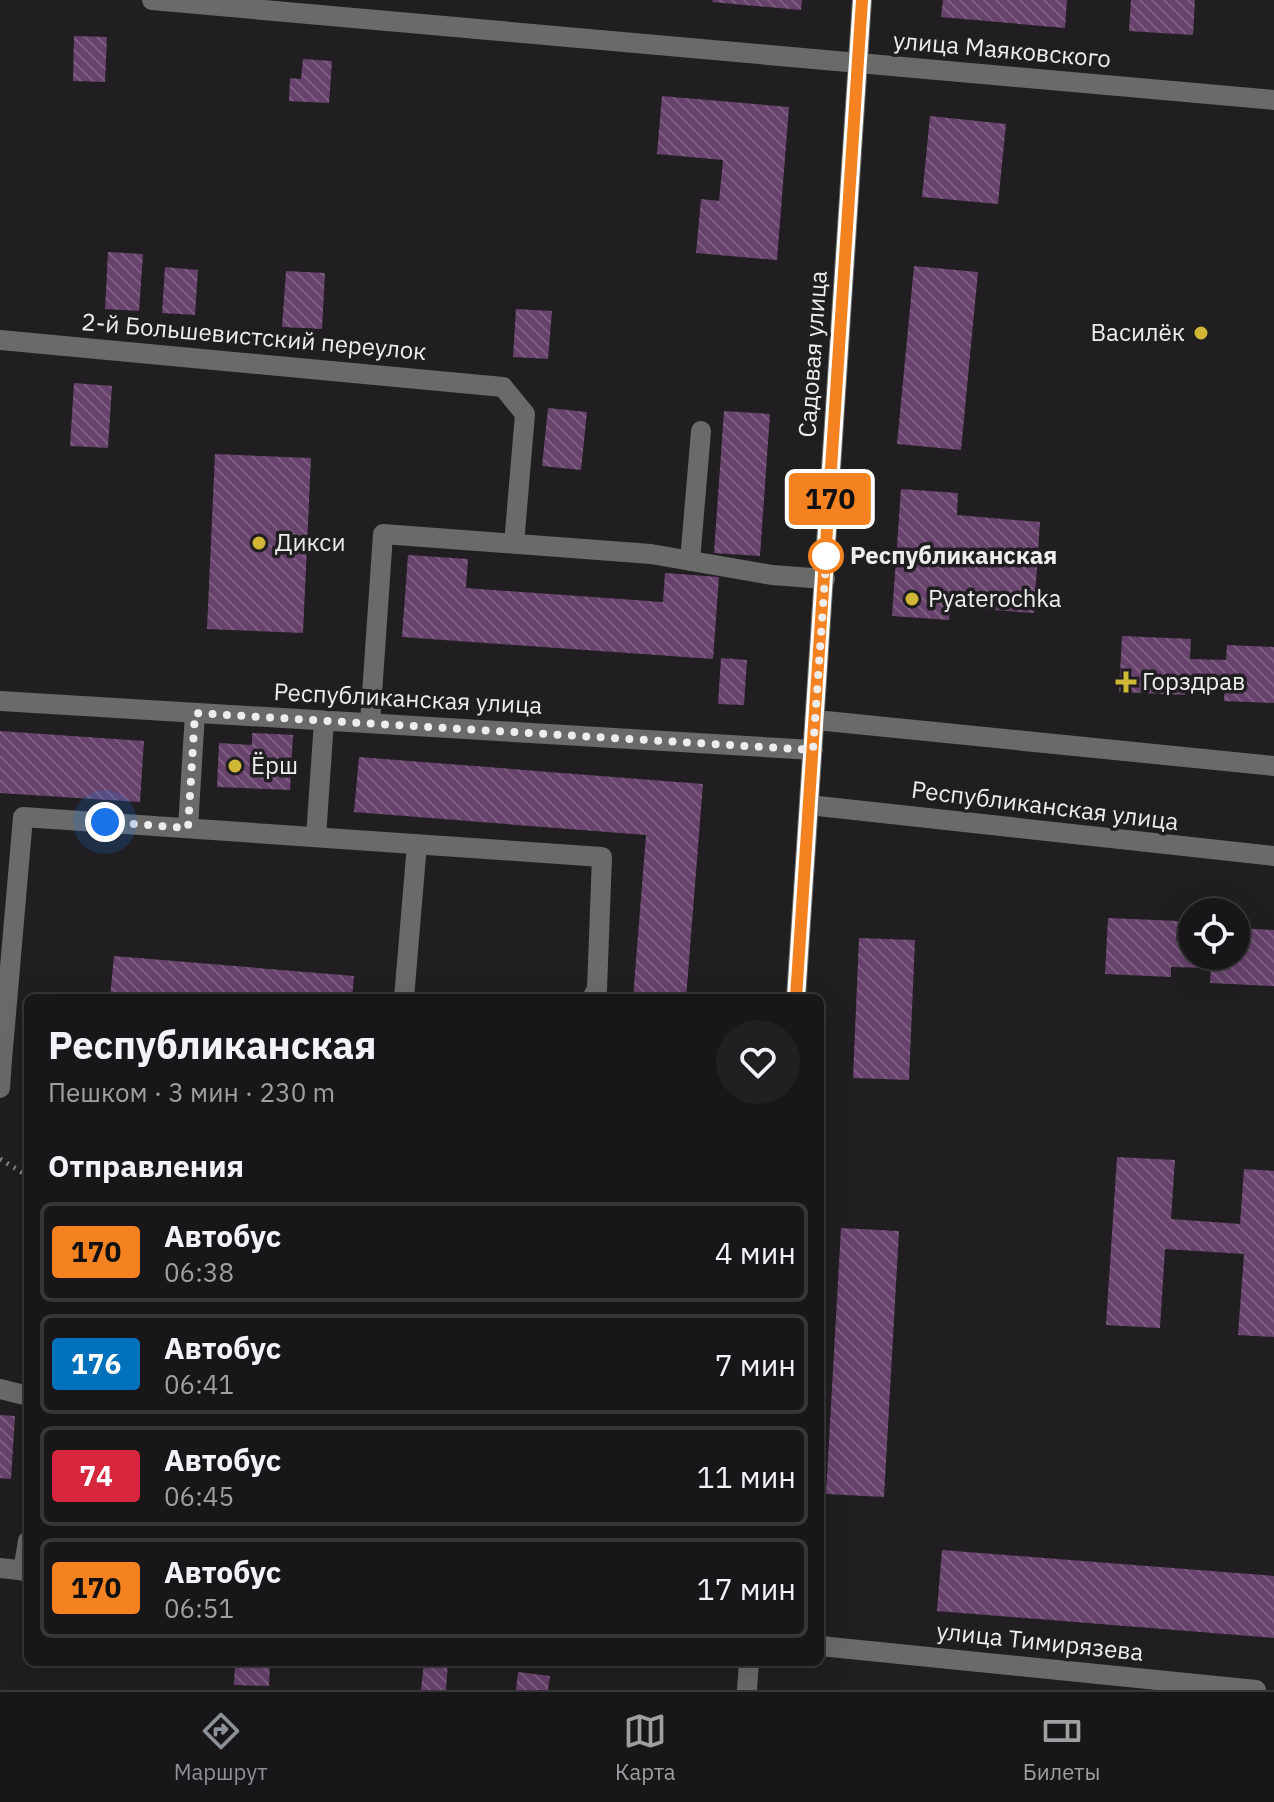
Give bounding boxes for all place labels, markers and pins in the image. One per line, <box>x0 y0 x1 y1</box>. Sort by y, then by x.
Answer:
place label: Василёк <box>1090 316 1185 348</box>
marker: Василёк <box>1192 324 1210 342</box>
place label: Дикси <box>275 526 346 558</box>
marker: Дикси <box>250 534 268 552</box>
marker: Республиканская <box>809 539 843 573</box>
place label: Республиканская <box>850 539 1057 571</box>
place label: Pyaterochka <box>928 582 1062 614</box>
marker: Pyaterochka <box>903 590 921 608</box>
place label: Горздрав <box>1142 665 1245 697</box>
marker: Горздрав <box>1117 673 1135 691</box>
place label: Ёрш <box>251 749 298 781</box>
marker: Ёрш <box>226 757 244 775</box>

